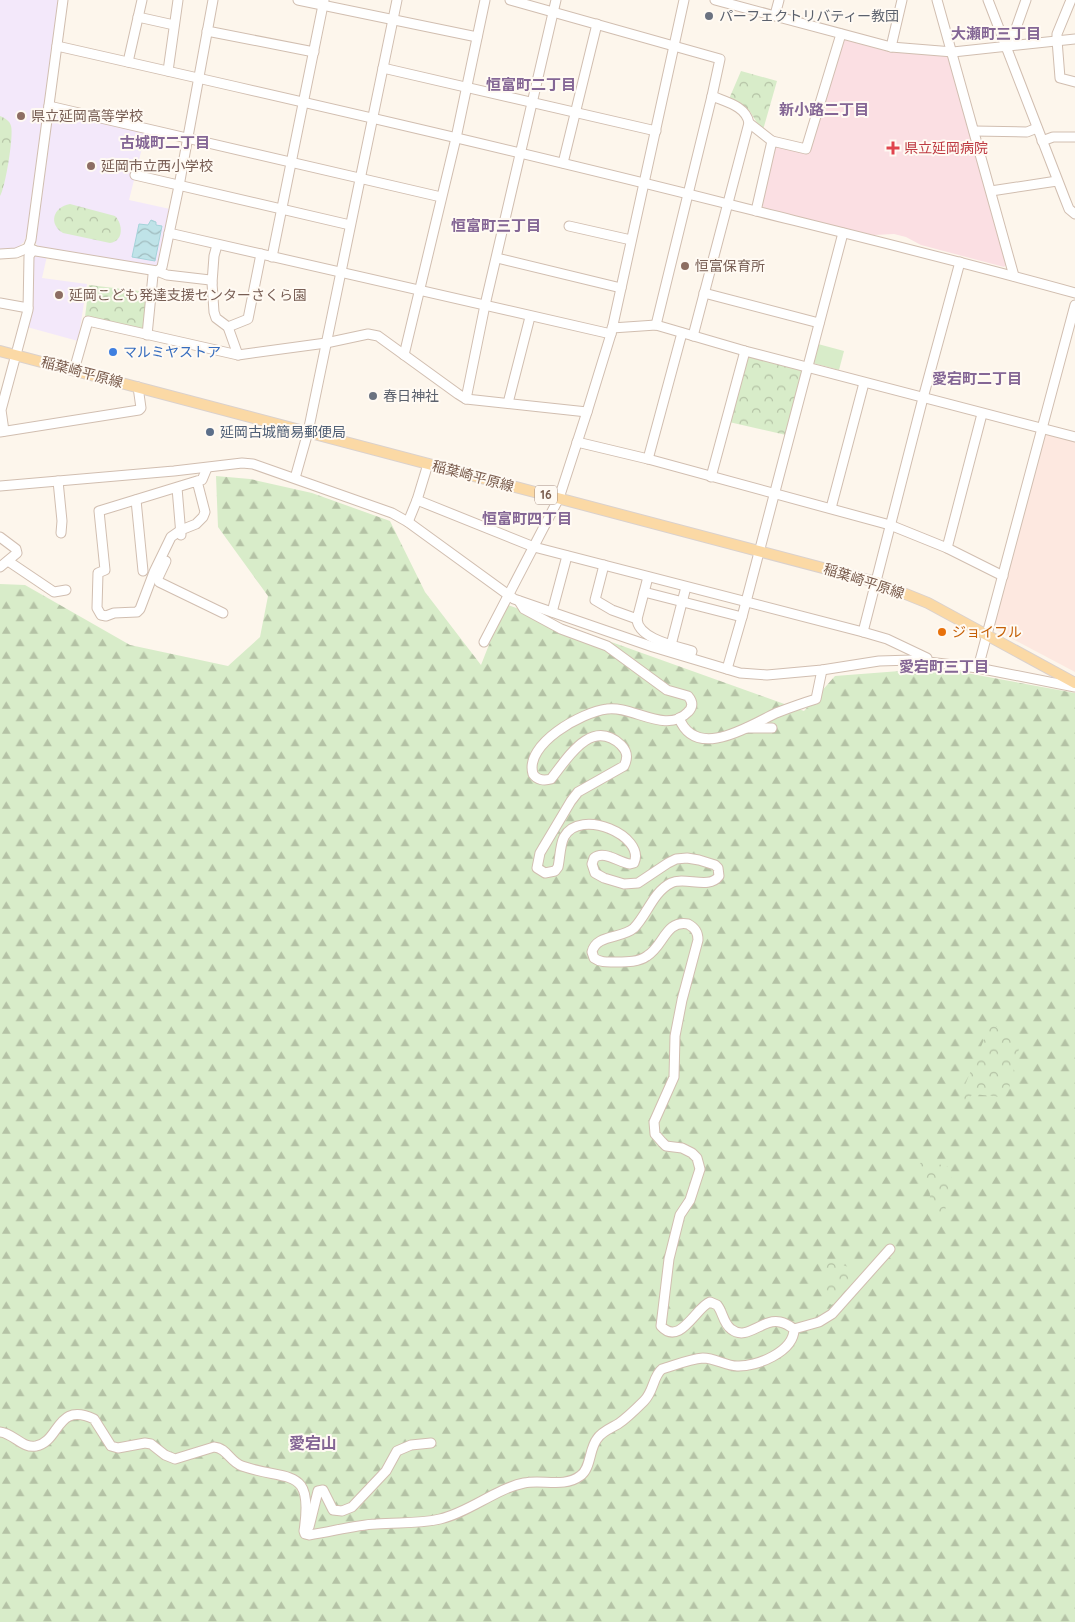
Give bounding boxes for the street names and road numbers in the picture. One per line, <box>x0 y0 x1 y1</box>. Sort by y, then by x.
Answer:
street label: 稲葉崎平原線 <box>39 352 125 392</box>
street label: 稲葉崎平原線 <box>430 456 516 496</box>
road number: 16 <box>535 486 557 504</box>
street label: 稲葉崎平原線 <box>821 559 907 603</box>

